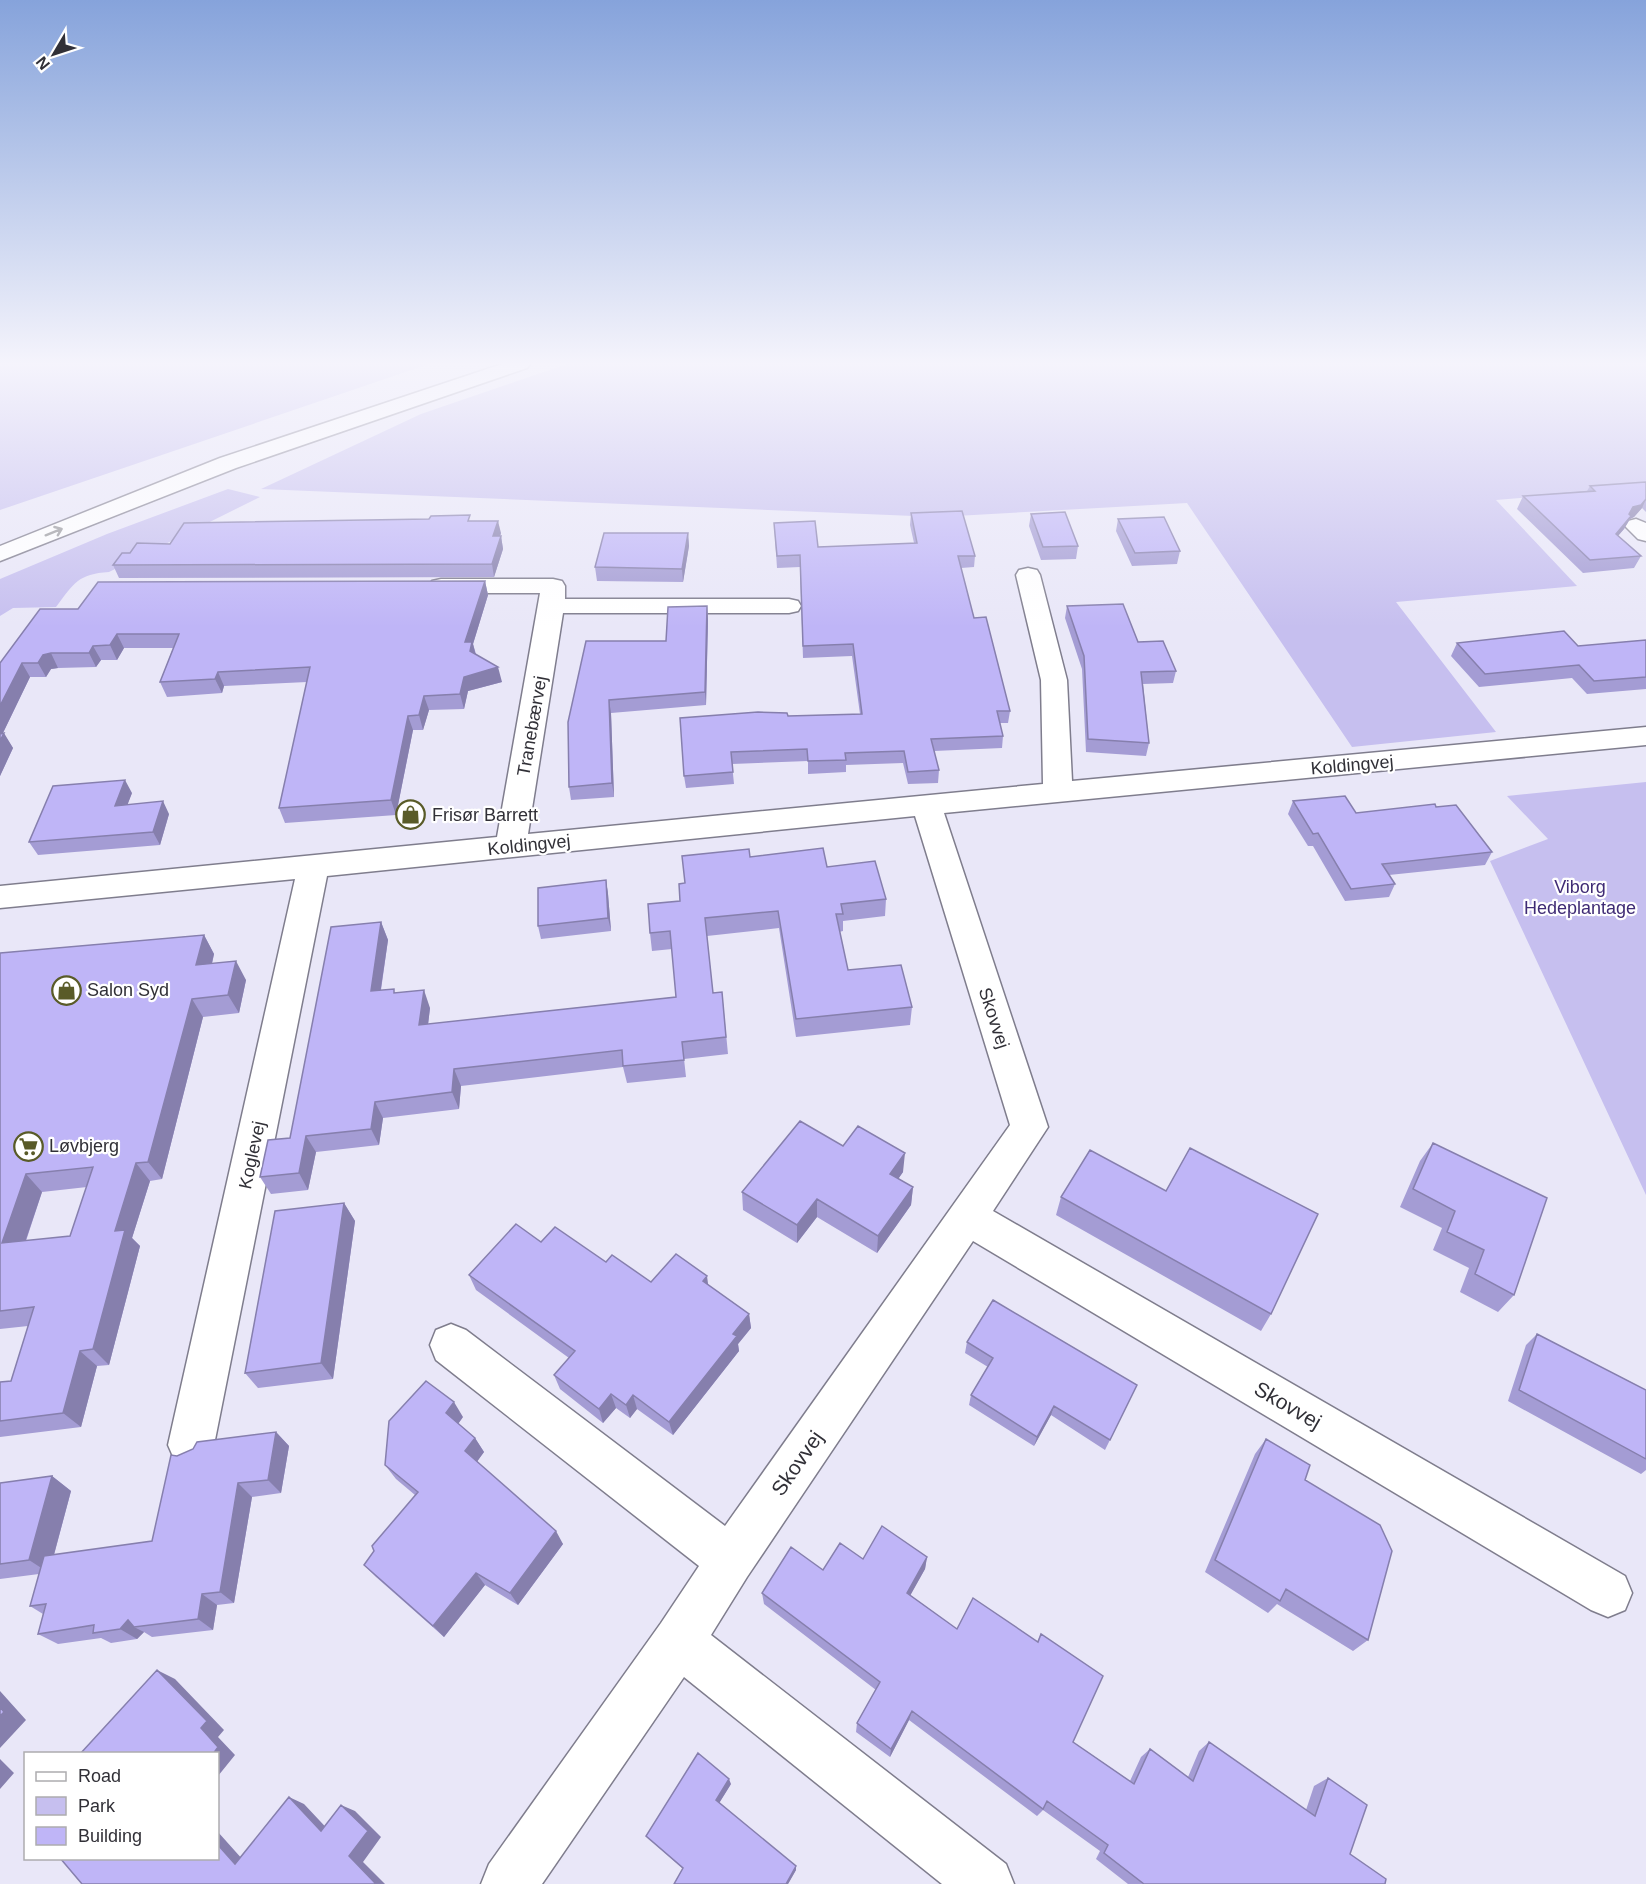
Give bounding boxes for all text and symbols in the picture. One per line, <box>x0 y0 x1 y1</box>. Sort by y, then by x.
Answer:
north arrow <box>24 24 84 84</box>
text: N <box>32 53 53 73</box>
one-way arrow <box>45 526 63 537</box>
street label: Tranebærvej <box>513 674 551 778</box>
street label: Koldingvej <box>1310 751 1394 779</box>
shop icon: Frisør Barrett <box>395 799 427 831</box>
place label: Frisør Barrett <box>432 805 538 825</box>
street label: Koldingvej <box>487 831 571 859</box>
park label: Viborg Hedeplantage <box>1524 877 1636 918</box>
shop icon: Salon Syd <box>50 974 82 1006</box>
place label: Salon Syd <box>87 980 169 1000</box>
street label: Skovvej <box>975 985 1013 1051</box>
street label: Koglevej <box>235 1119 269 1191</box>
supermarket icon: Løvbjerg <box>12 1130 44 1162</box>
place label: Løvbjerg <box>49 1136 119 1156</box>
street label: Skovvej <box>1250 1377 1326 1433</box>
street label: Skovvej <box>766 1426 828 1500</box>
legend <box>24 1752 219 1860</box>
text: Road <box>78 1766 121 1786</box>
text: Park <box>78 1796 116 1816</box>
text: Building <box>78 1826 142 1846</box>

